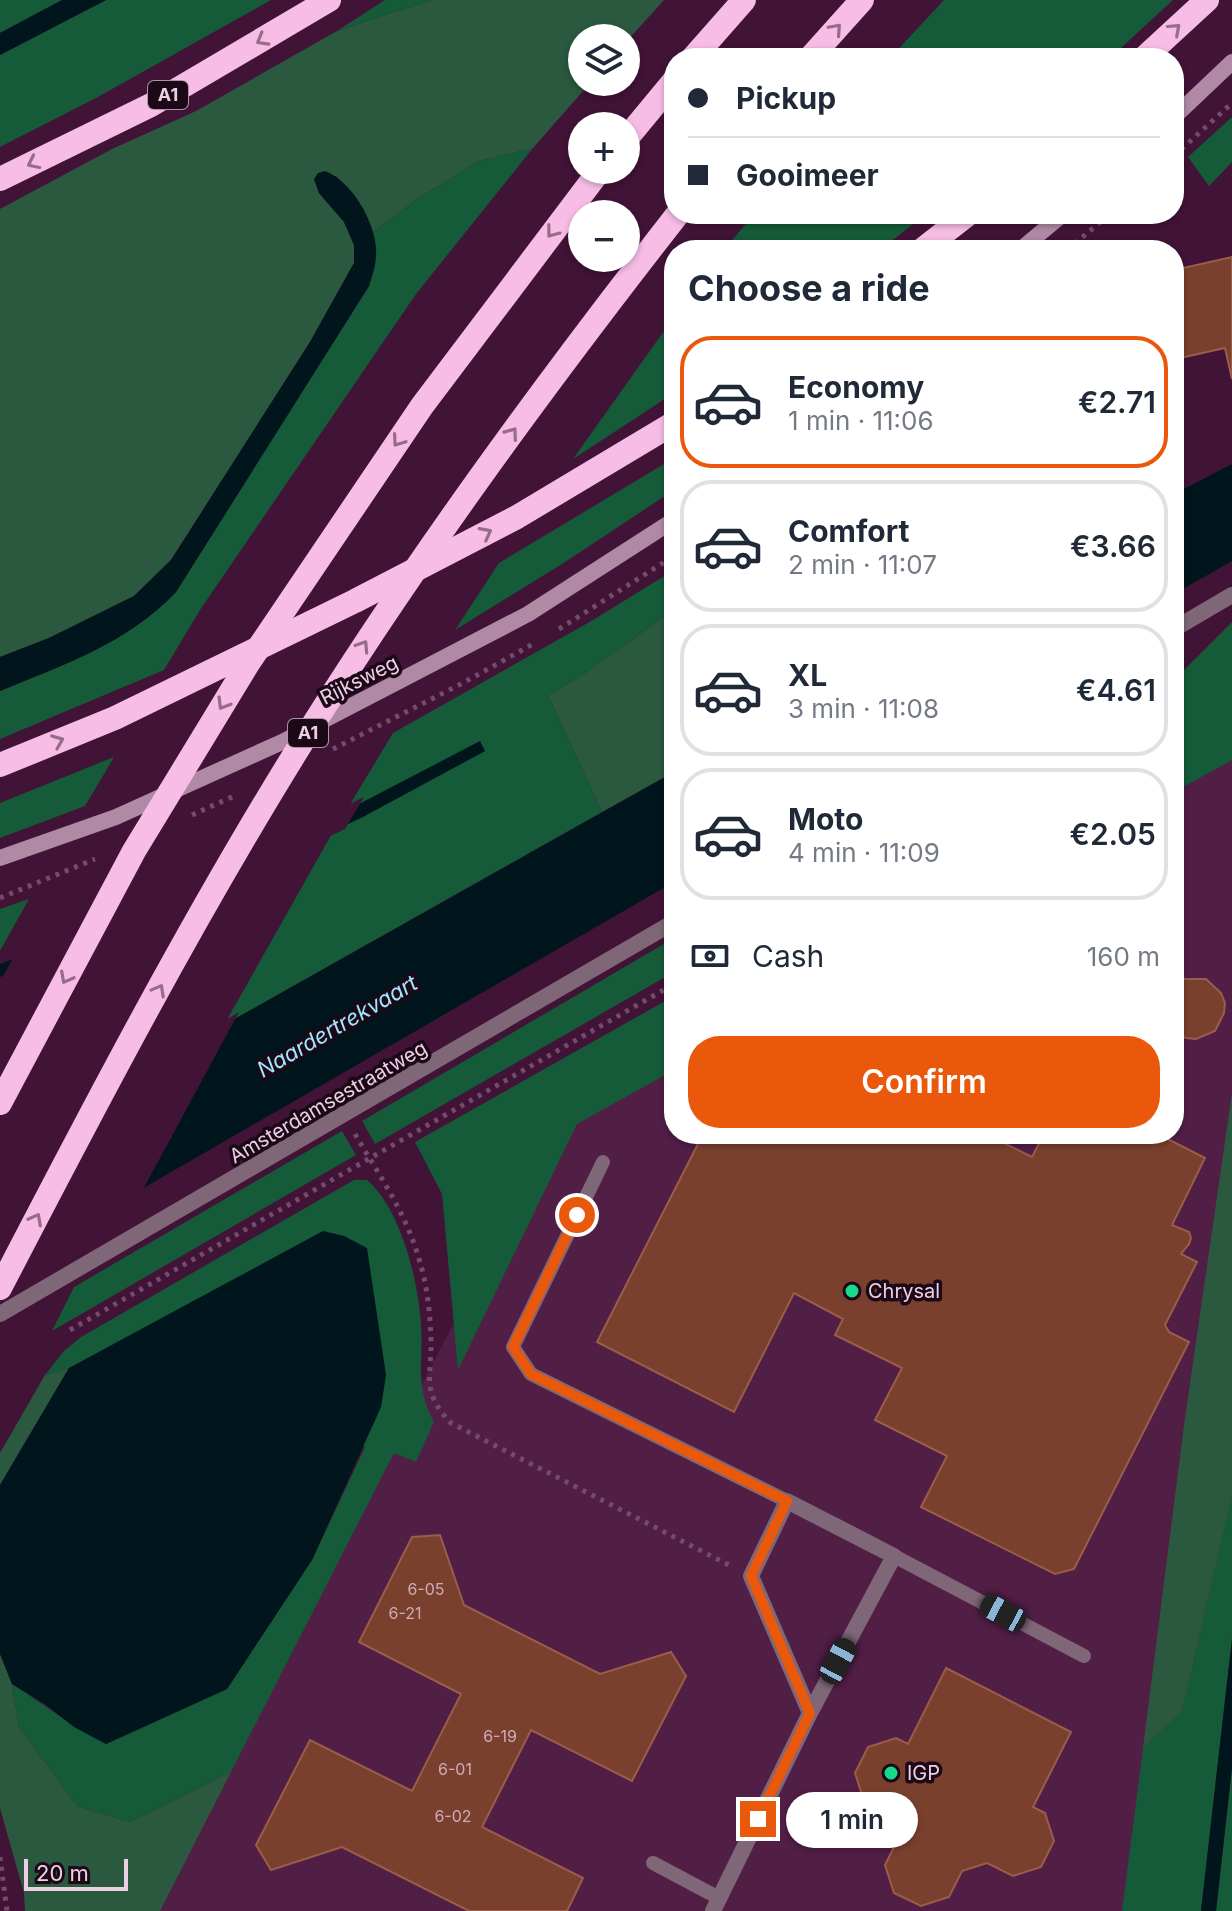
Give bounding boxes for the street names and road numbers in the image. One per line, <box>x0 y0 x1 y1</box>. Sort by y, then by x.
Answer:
road number: A1 <box>148 81 188 109</box>
street label: Rijksweg <box>316 650 402 710</box>
road number: A1 <box>288 719 328 747</box>
street label: Amsterdamsestraatweg <box>225 1036 431 1168</box>

